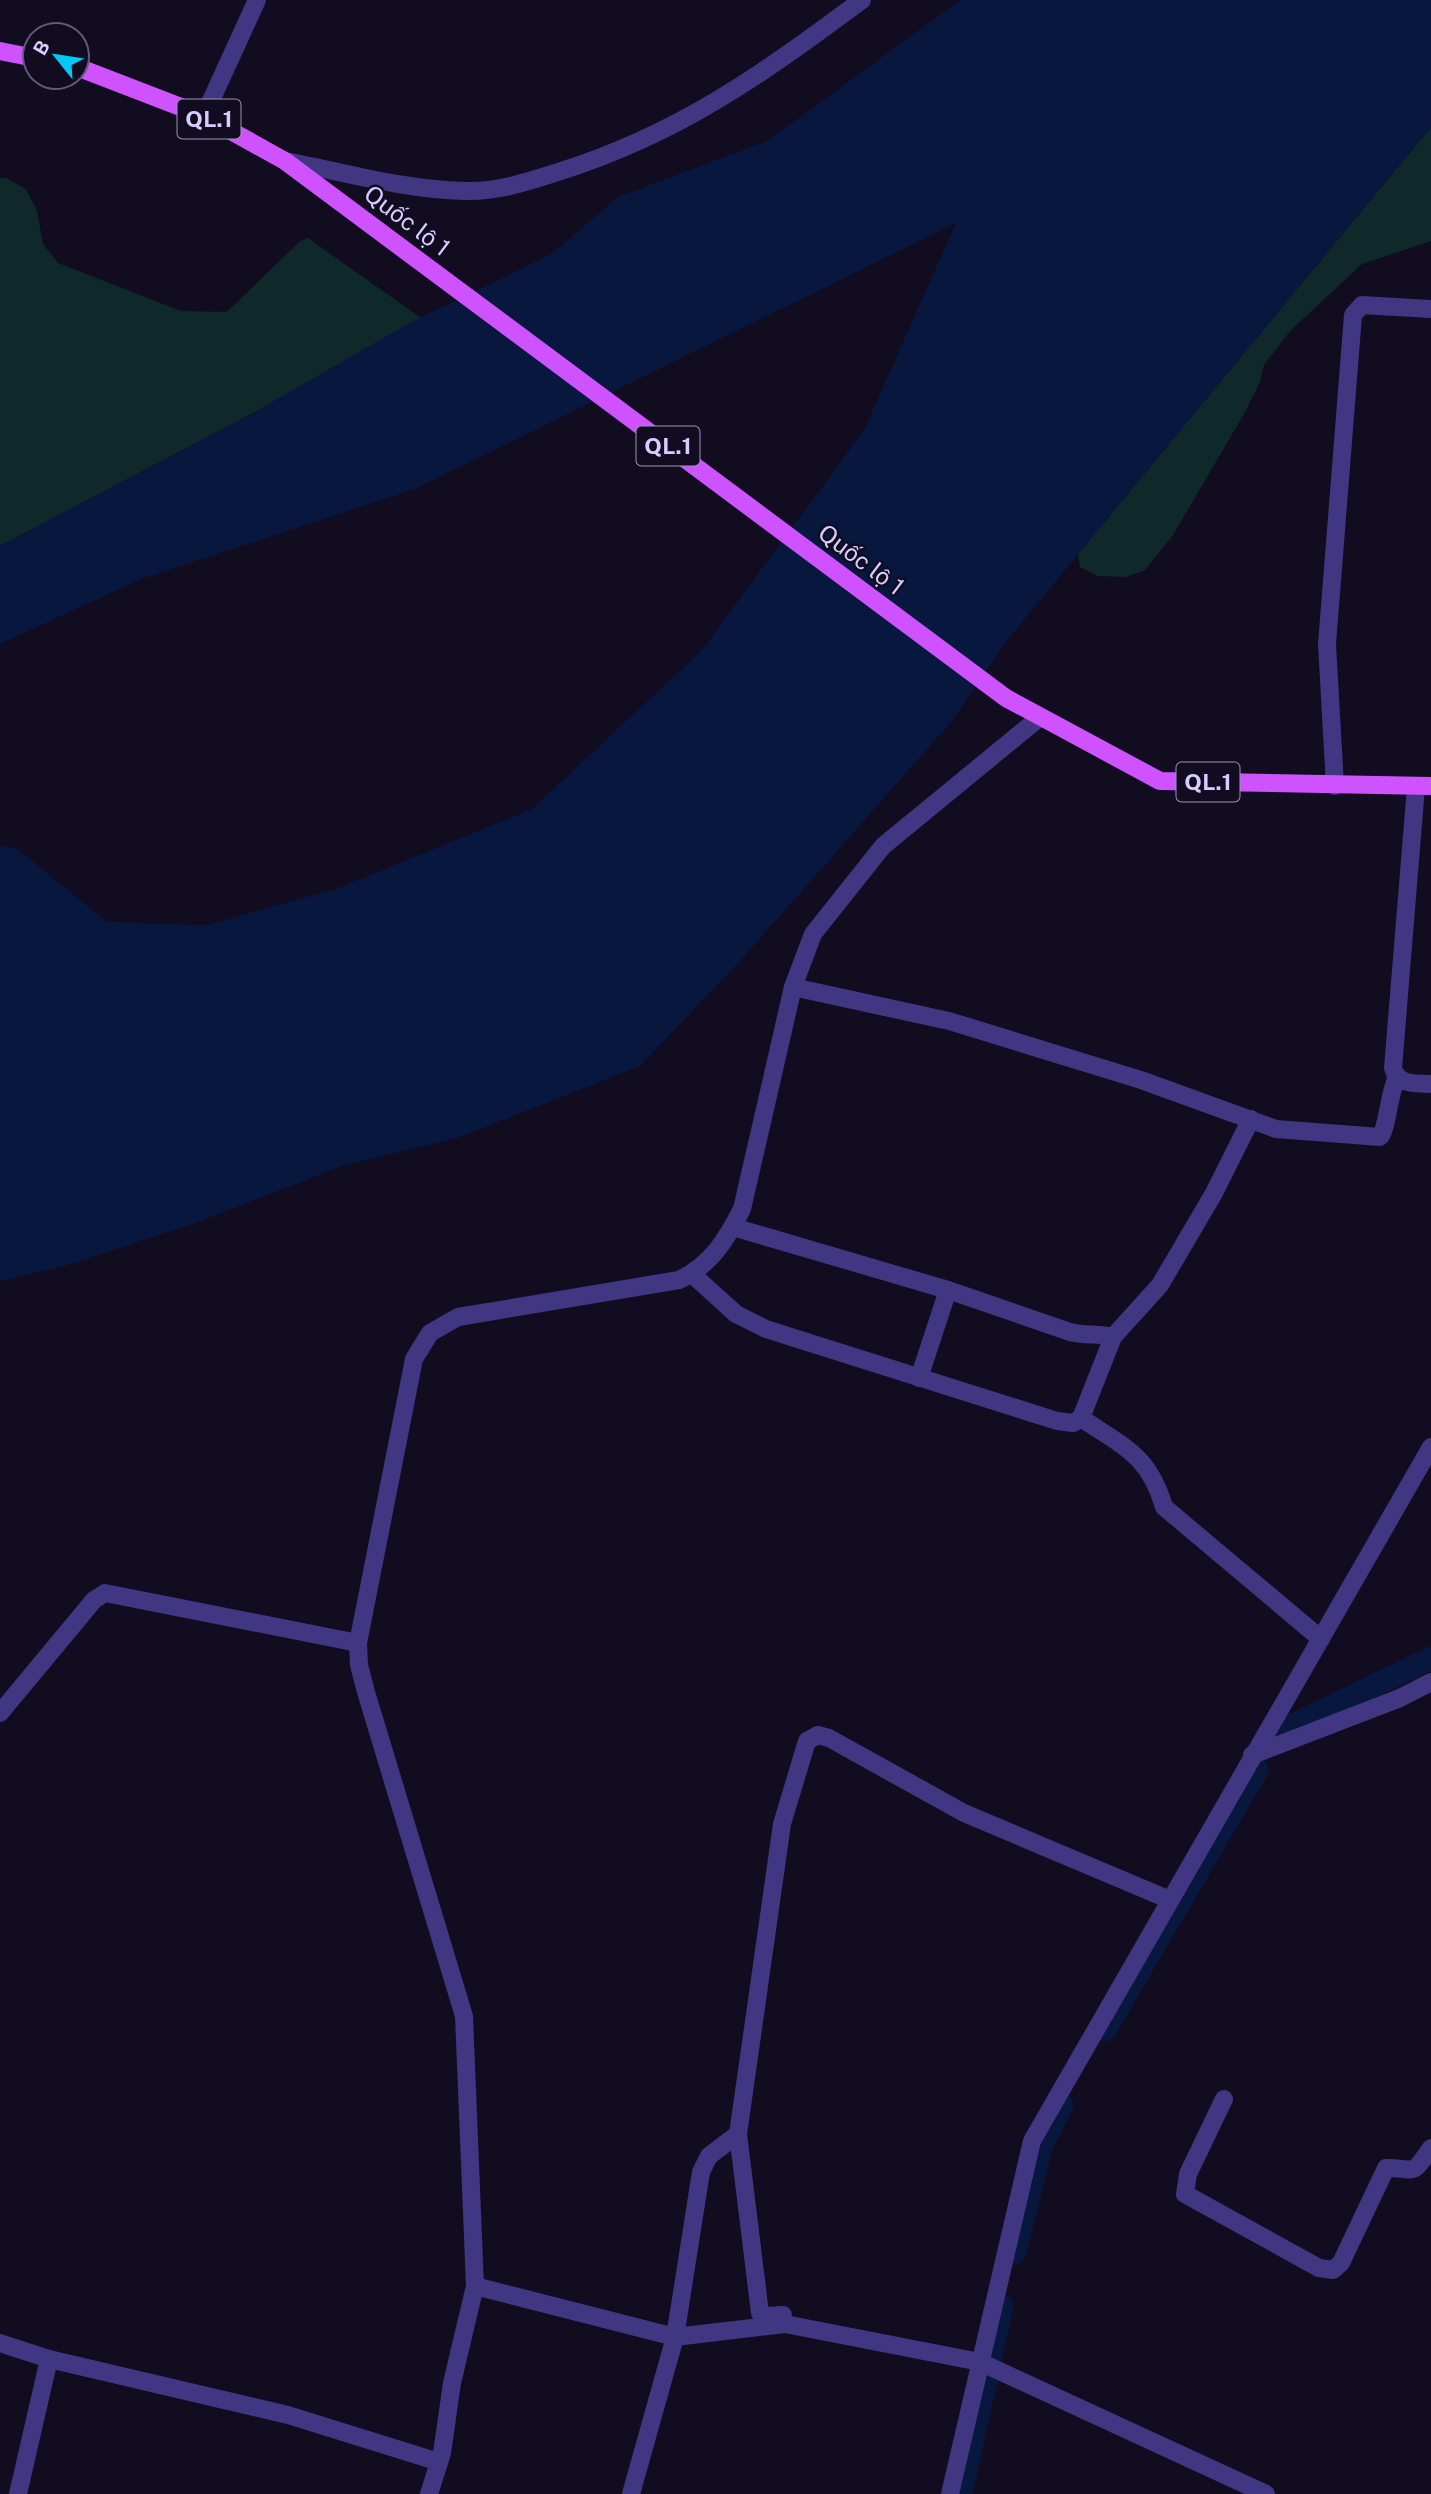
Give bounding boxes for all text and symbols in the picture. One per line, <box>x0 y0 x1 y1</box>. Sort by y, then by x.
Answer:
north arrow <box>21 21 91 91</box>
text: B <box>28 36 54 59</box>
road number: QL.1 <box>178 100 241 138</box>
street label: Quốc lộ 1 <box>359 179 456 261</box>
road number: QL.1 <box>636 426 700 466</box>
street label: Quốc lộ 1 <box>813 518 910 600</box>
road number: QL.1 <box>1176 762 1240 802</box>

